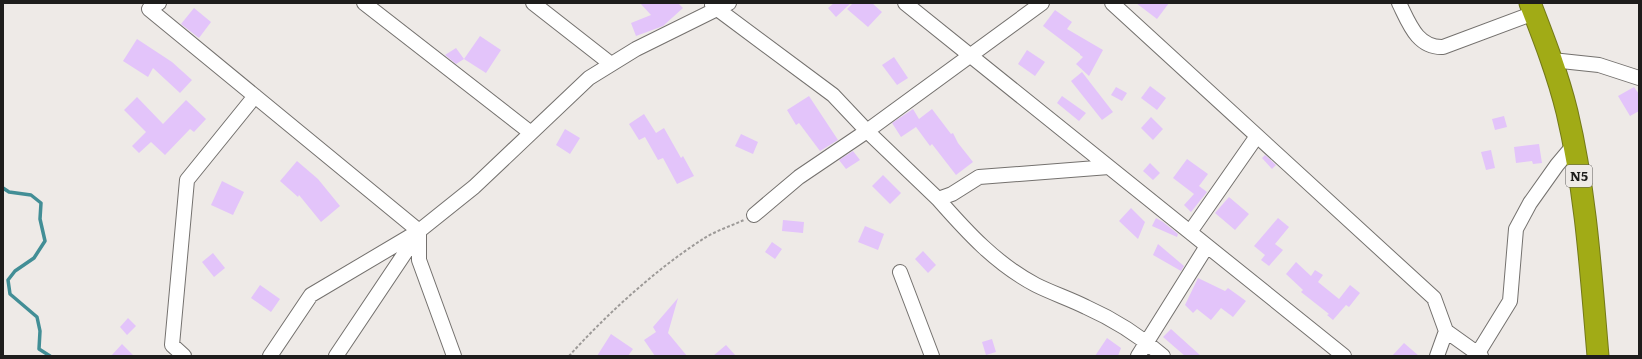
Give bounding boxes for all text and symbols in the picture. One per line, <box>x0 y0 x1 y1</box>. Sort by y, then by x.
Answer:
road number: N5 <box>1566 165 1592 187</box>

